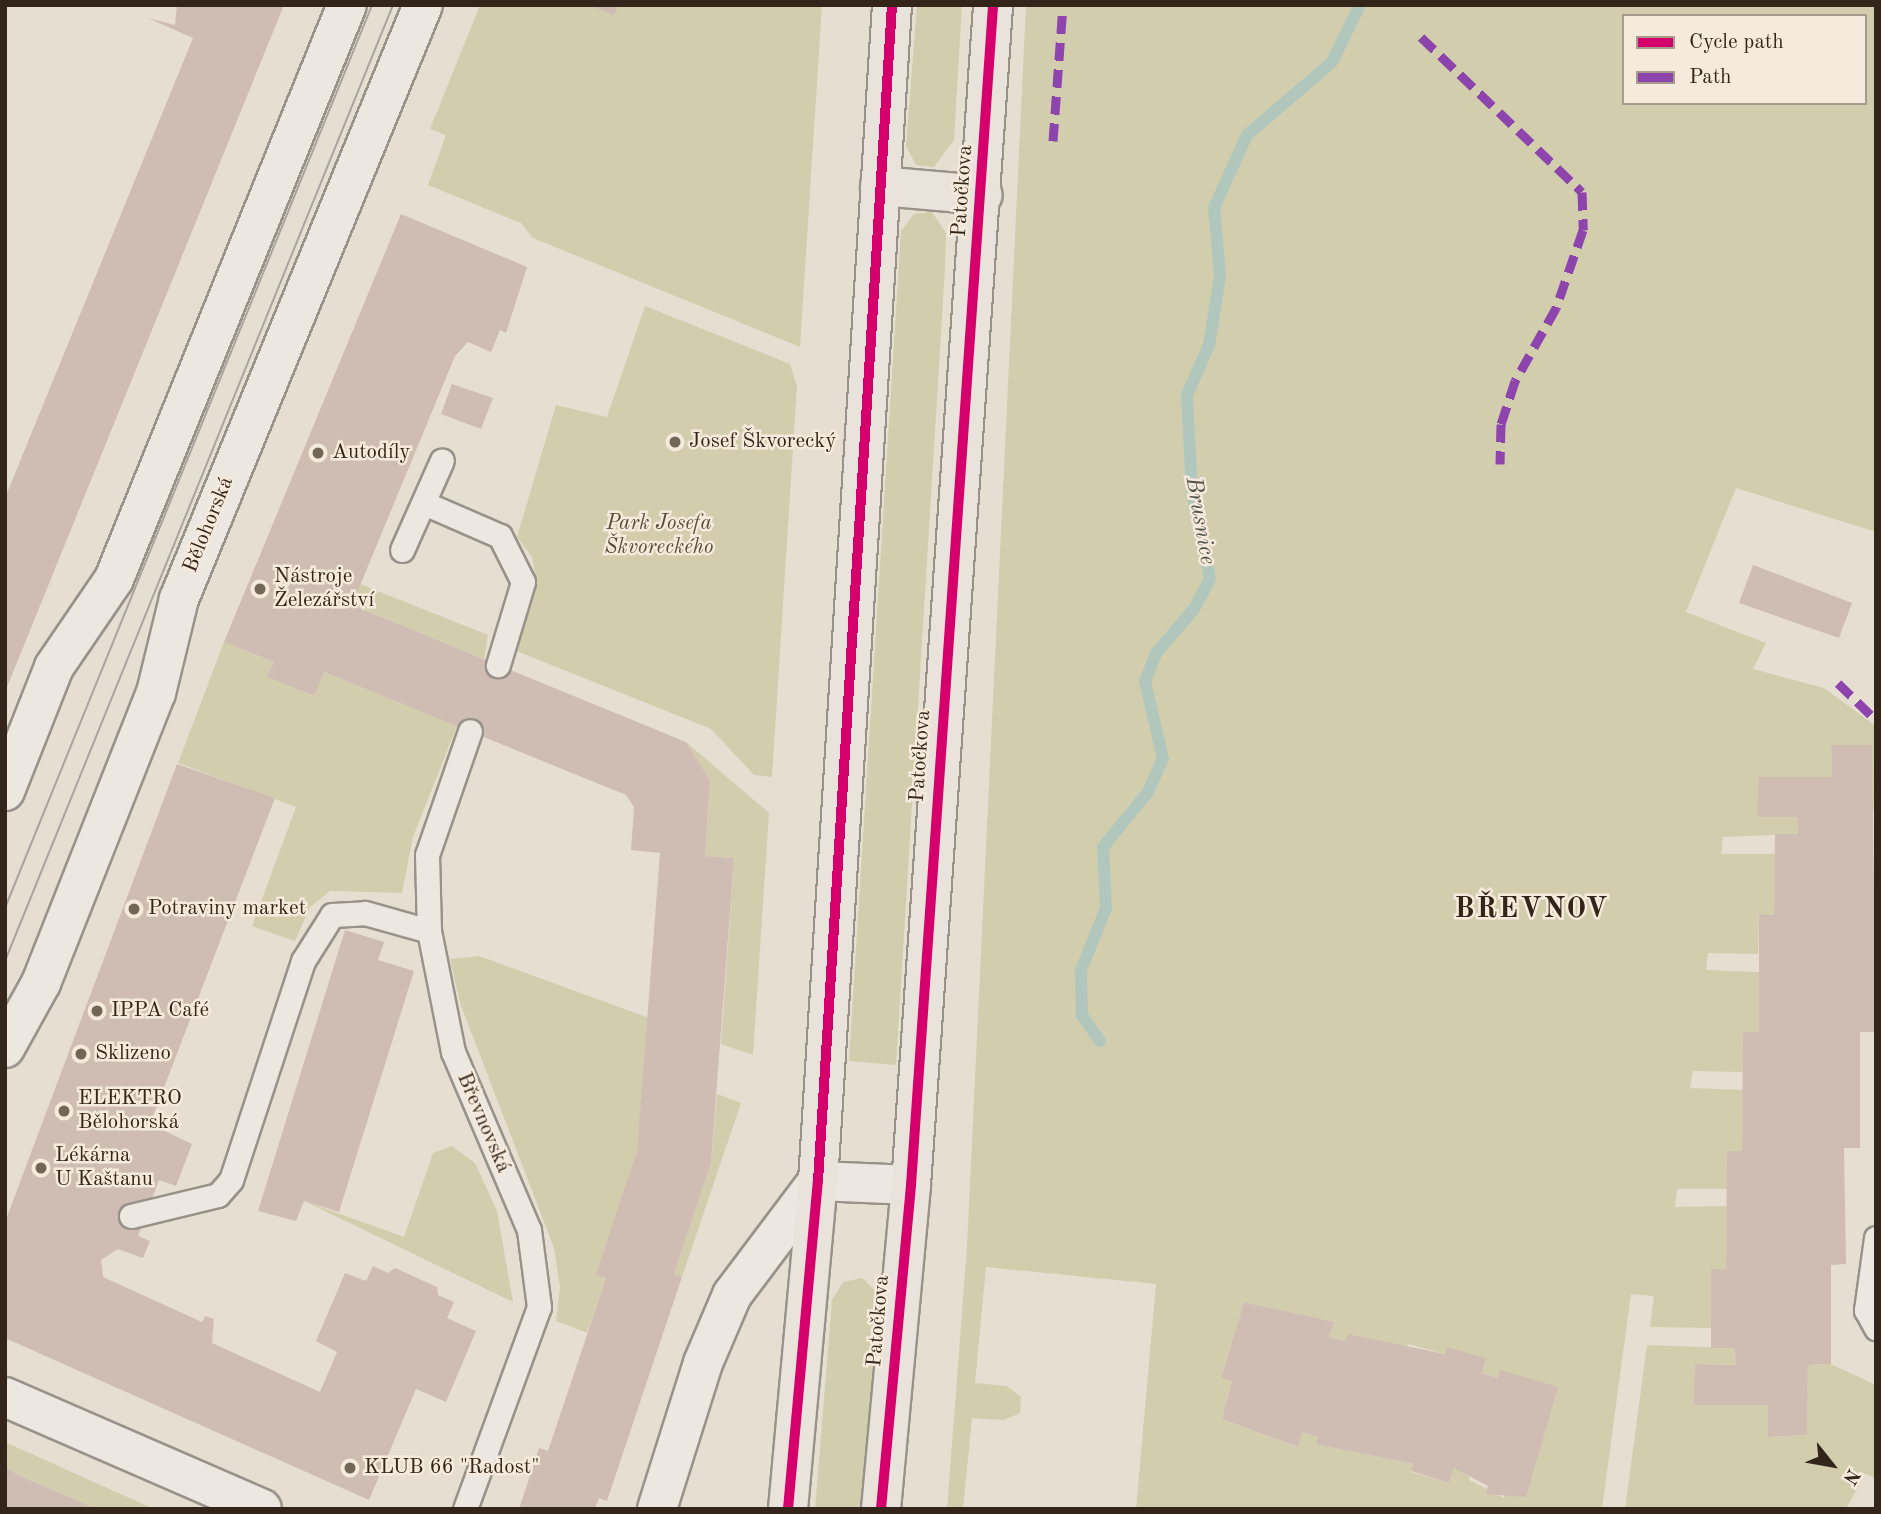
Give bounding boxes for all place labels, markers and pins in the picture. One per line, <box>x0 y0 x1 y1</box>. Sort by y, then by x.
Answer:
place label: Josef Škvorecký <box>689 429 836 455</box>
marker: Josef Škvorecký <box>667 434 683 450</box>
place label: Autodíly <box>332 440 410 466</box>
marker: Autodíly <box>310 445 326 461</box>
place label: Nástroje Železářství <box>274 564 374 614</box>
marker: Nástroje Železářství <box>252 581 268 597</box>
place label: Potraviny market <box>148 896 306 922</box>
marker: Potraviny market <box>126 901 142 917</box>
place label: IPPA Café <box>111 998 209 1024</box>
marker: IPPA Café <box>89 1003 105 1019</box>
place label: Sklizeno <box>95 1041 171 1067</box>
marker: Sklizeno <box>73 1046 89 1062</box>
place label: ELEKTRO Bělohorská <box>78 1086 182 1136</box>
marker: ELEKTRO Bělohorská <box>56 1103 72 1119</box>
place label: Lékárna U Kaštanu <box>55 1143 153 1193</box>
marker: Lékárna U Kaštanu <box>33 1160 49 1176</box>
place label: KLUB 66 "Radost" <box>364 1455 539 1481</box>
marker: KLUB 66 "Radost" <box>342 1460 358 1476</box>

